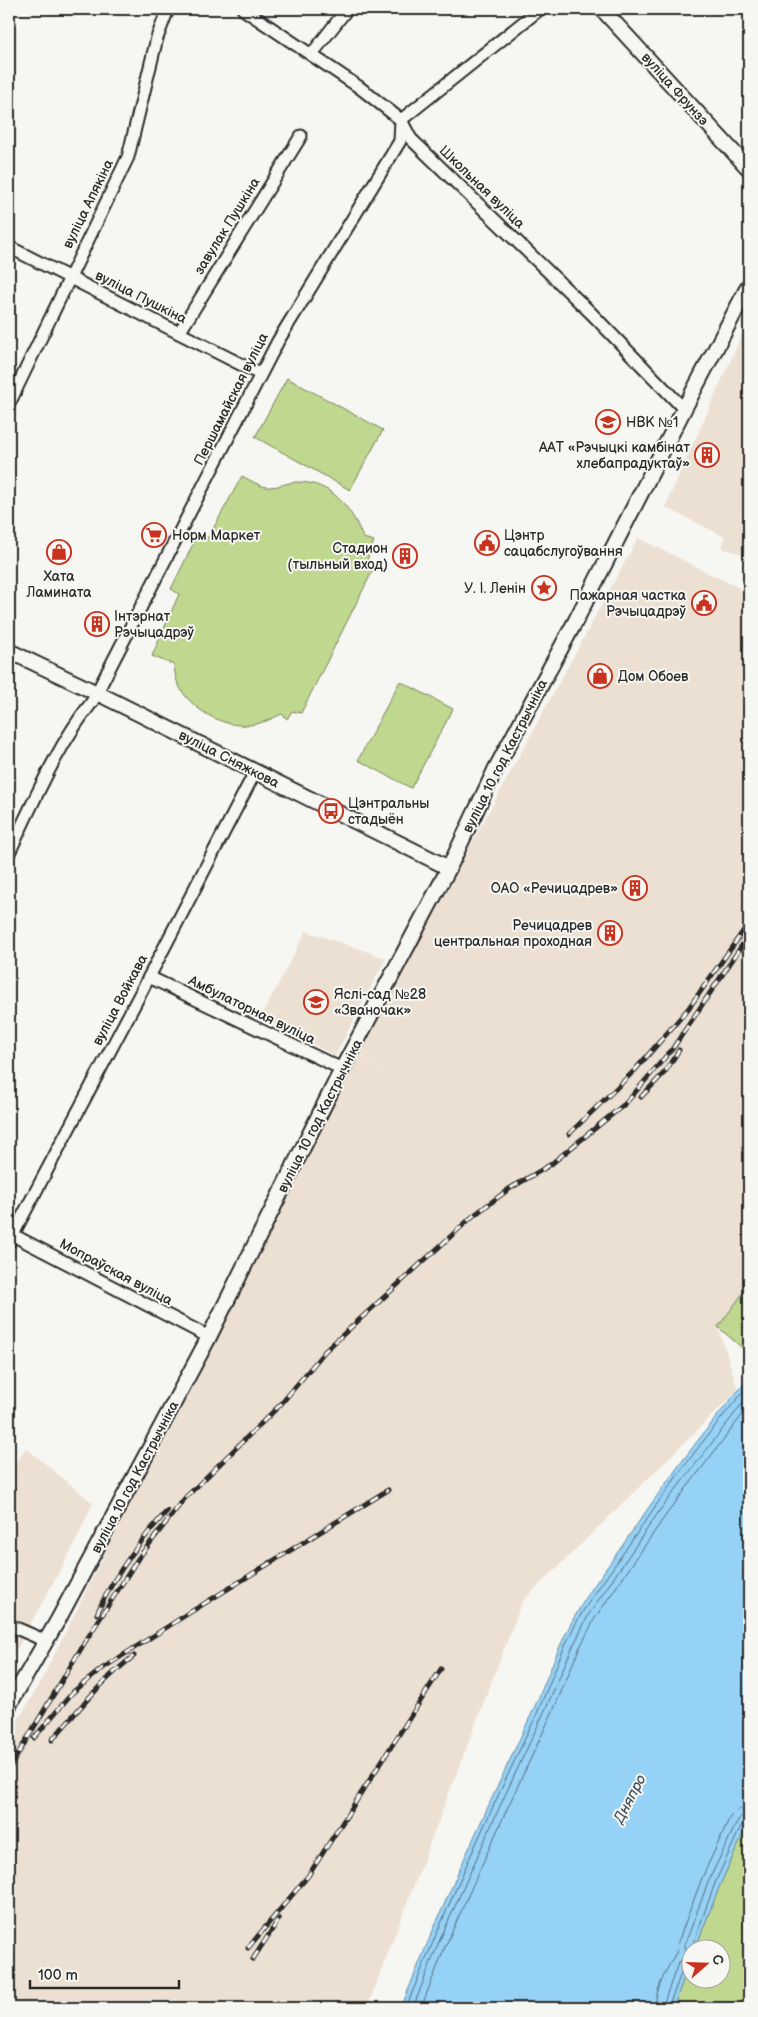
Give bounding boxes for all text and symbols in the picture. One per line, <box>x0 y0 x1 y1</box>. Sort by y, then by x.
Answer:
street label: вуліца Фрунзэ <box>638 49 712 129</box>
street label: Школьная вуліца <box>436 142 529 233</box>
street label: вуліца Апякіна <box>59 156 117 251</box>
street label: завулак Пушкіна <box>190 174 264 278</box>
street label: вуліца Пушкіна <box>92 267 190 328</box>
street label: Першамайская вуліца <box>190 329 272 468</box>
school or university icon: НВК №1 <box>595 409 621 435</box>
place label: НВК №1 <box>626 414 679 431</box>
place label: ААТ «Рэчыцкі камбінат хлебапрадуктаў» <box>538 439 690 472</box>
building icon: ААТ «Рэчыцкі камбінат хлебапрадуктаў» <box>694 442 720 468</box>
supermarket icon: Норм Маркет <box>141 522 167 548</box>
place label: Норм Маркет <box>172 527 261 544</box>
place label: Цэнтр сацабслугоўвання <box>504 527 623 560</box>
public building icon: Цэнтр сацабслугоўвання <box>474 530 500 556</box>
shop icon: Хата Ламината <box>46 539 72 565</box>
place label: Стадион (тыльный вход) <box>288 540 388 573</box>
building icon: Стадион (тыльный вход) <box>392 543 418 569</box>
place label: Хата Ламината <box>26 568 92 601</box>
place icon: У. І. Ленін <box>531 575 557 601</box>
place label: У. І. Ленін <box>464 580 526 597</box>
place label: Пажарная частка Рэчыцадрэў <box>569 587 687 620</box>
public building icon: Пажарная частка Рэчыцадрэў <box>691 590 717 616</box>
place label: Інтэрнат Рэчыцадрэў <box>114 608 195 641</box>
building icon: Інтэрнат Рэчыцадрэў <box>84 611 110 637</box>
shop icon: Дом Обоев <box>587 663 613 689</box>
place label: Дом Обоев <box>618 668 689 685</box>
street label: вуліца 10 год Кастрычніка <box>459 676 551 836</box>
street label: вуліца Сняжкова <box>176 726 283 792</box>
place label: Цэнтральны стадыён <box>348 795 429 828</box>
bus stop icon: Цэнтральны стадыён <box>318 798 344 824</box>
building icon: ОАО «Речицадрев» <box>622 875 648 901</box>
place label: ОАО «Речицадрев» <box>491 880 618 897</box>
place label: Речицадрев центральная проходная <box>434 917 593 950</box>
building icon: Речицадрев центральная проходная <box>597 920 623 946</box>
street label: вуліца Войкава <box>89 951 151 1048</box>
street label: Амбулаторная вуліца <box>185 971 319 1048</box>
place label: Яслі-сад №28 «Званочак» <box>334 986 426 1019</box>
school or university icon: Яслі-сад №28 «Званочак» <box>303 989 329 1015</box>
street label: вуліца 10 год Кастрычніка <box>274 1036 366 1196</box>
street label: Мопраўская вуліца <box>57 1235 176 1309</box>
street label: вуліца 10 год Кастрычніка <box>88 1397 183 1556</box>
water label: Дняпро <box>609 1771 651 1827</box>
north arrow <box>680 1940 730 1990</box>
text: С <box>708 1952 727 1967</box>
scale bar <box>30 1957 179 1989</box>
text: 100 m <box>38 1966 78 1985</box>

